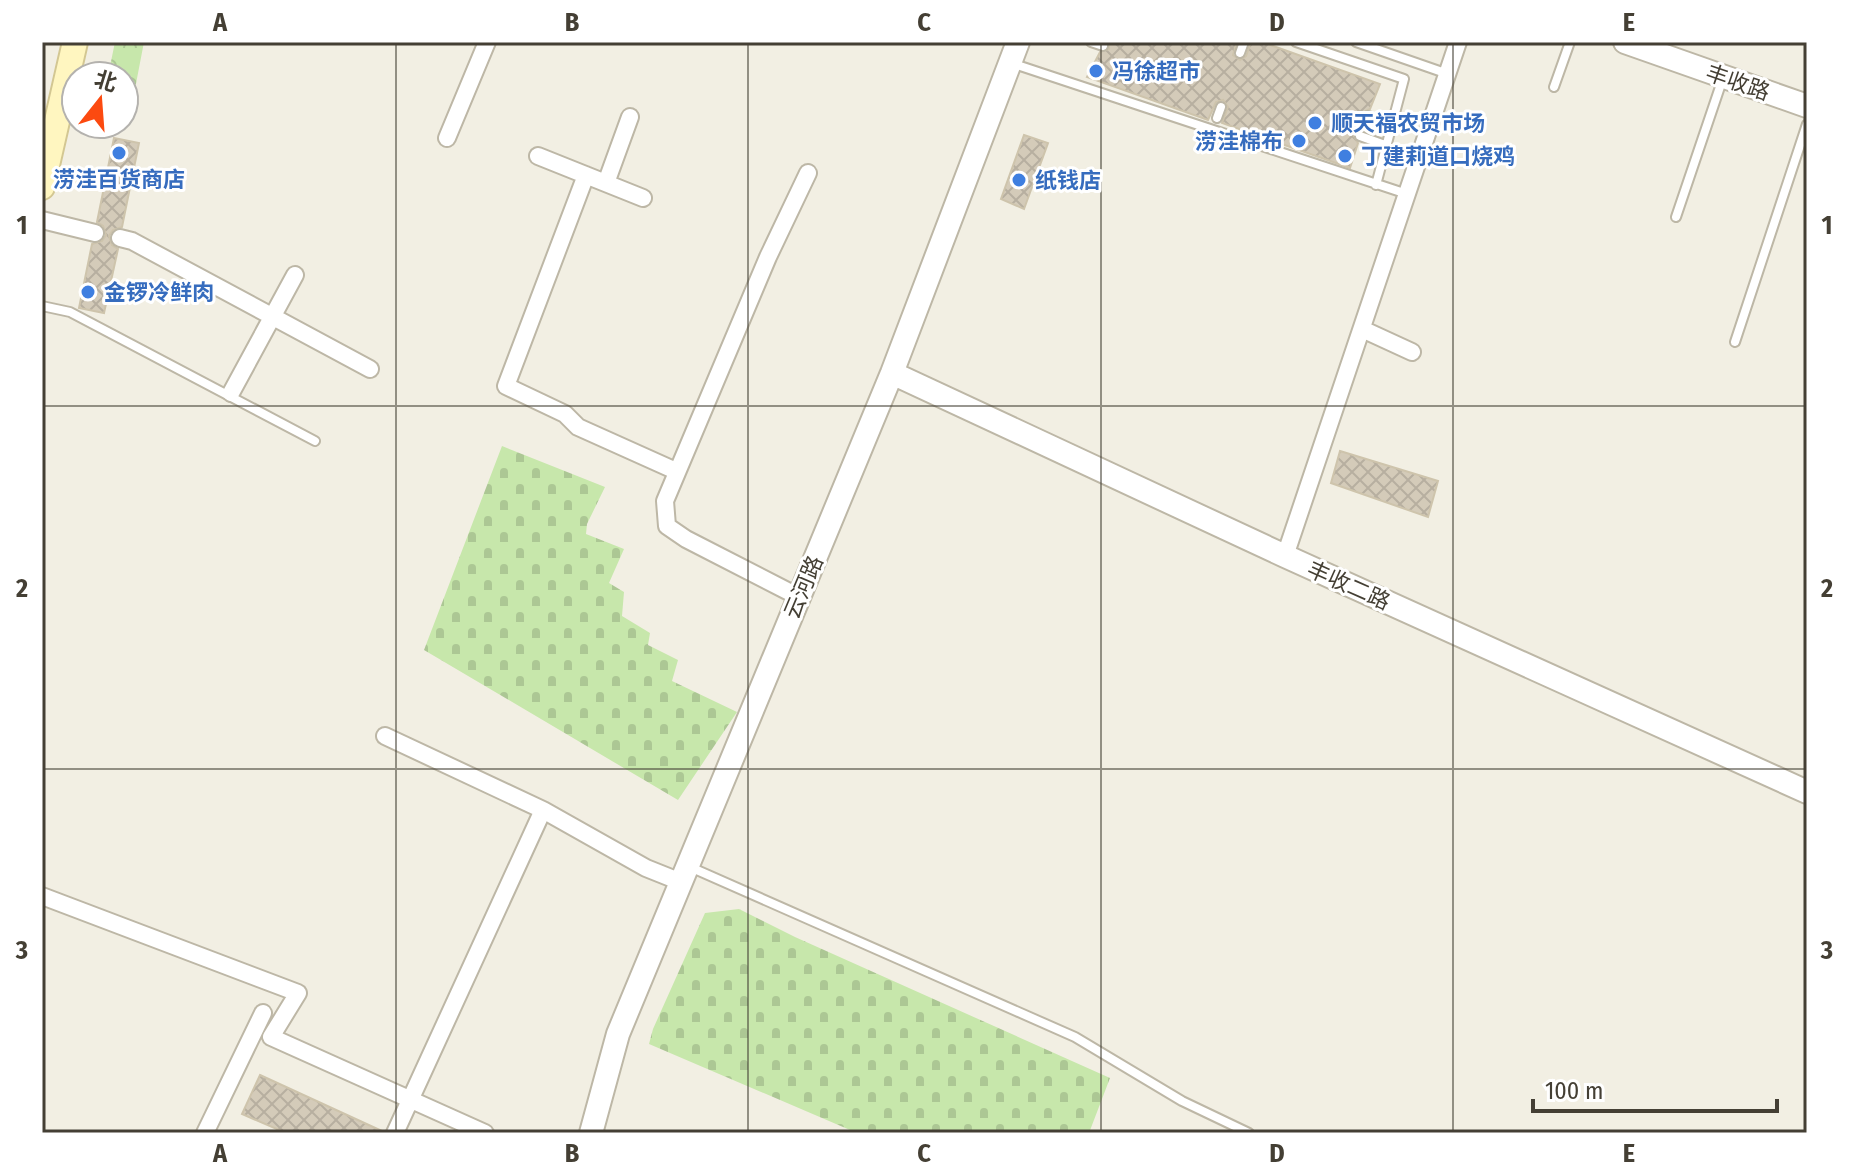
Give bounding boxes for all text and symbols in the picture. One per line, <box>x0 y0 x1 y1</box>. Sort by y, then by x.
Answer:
text: A <box>212 7 228 38</box>
text: B <box>565 7 580 38</box>
text: C <box>917 7 931 38</box>
text: D <box>1269 7 1285 38</box>
text: E <box>1623 7 1635 38</box>
place label: 冯徐超市 <box>1112 58 1200 85</box>
street label: 丰收路 <box>1702 59 1773 106</box>
north arrow <box>60 60 140 140</box>
marker: 冯徐超市 <box>1087 62 1105 80</box>
text: 北 <box>91 65 120 97</box>
place label: 顺天福农贸市场 <box>1331 110 1485 137</box>
marker: 顺天福农贸市场 <box>1306 114 1324 132</box>
place label: 涝洼棉布 <box>1195 128 1283 155</box>
marker: 涝洼棉布 <box>1290 132 1308 150</box>
place label: 丁建莉道口烧鸡 <box>1361 143 1515 170</box>
marker: 涝洼百货商店 <box>110 144 128 162</box>
marker: 丁建莉道口烧鸡 <box>1336 147 1354 165</box>
place label: 涝洼百货商店 <box>53 166 185 193</box>
place label: 纸钱店 <box>1035 167 1101 194</box>
marker: 纸钱店 <box>1010 171 1028 189</box>
text: 1 <box>17 210 28 241</box>
text: 1 <box>1822 210 1833 241</box>
place label: 金锣冷鲜肉 <box>104 279 214 306</box>
marker: 金锣冷鲜肉 <box>79 283 97 301</box>
street label: 云河路 <box>778 552 829 623</box>
street label: 丰收二路 <box>1303 555 1394 616</box>
text: 2 <box>15 573 28 604</box>
text: 2 <box>1820 573 1833 604</box>
text: 3 <box>15 935 28 966</box>
text: 3 <box>1820 935 1833 966</box>
scale bar <box>1533 1063 1777 1113</box>
text: 100 m <box>1545 1077 1603 1105</box>
text: A <box>212 1138 228 1169</box>
text: B <box>565 1138 580 1169</box>
text: C <box>917 1138 931 1169</box>
text: D <box>1269 1138 1285 1169</box>
text: E <box>1623 1138 1635 1169</box>

